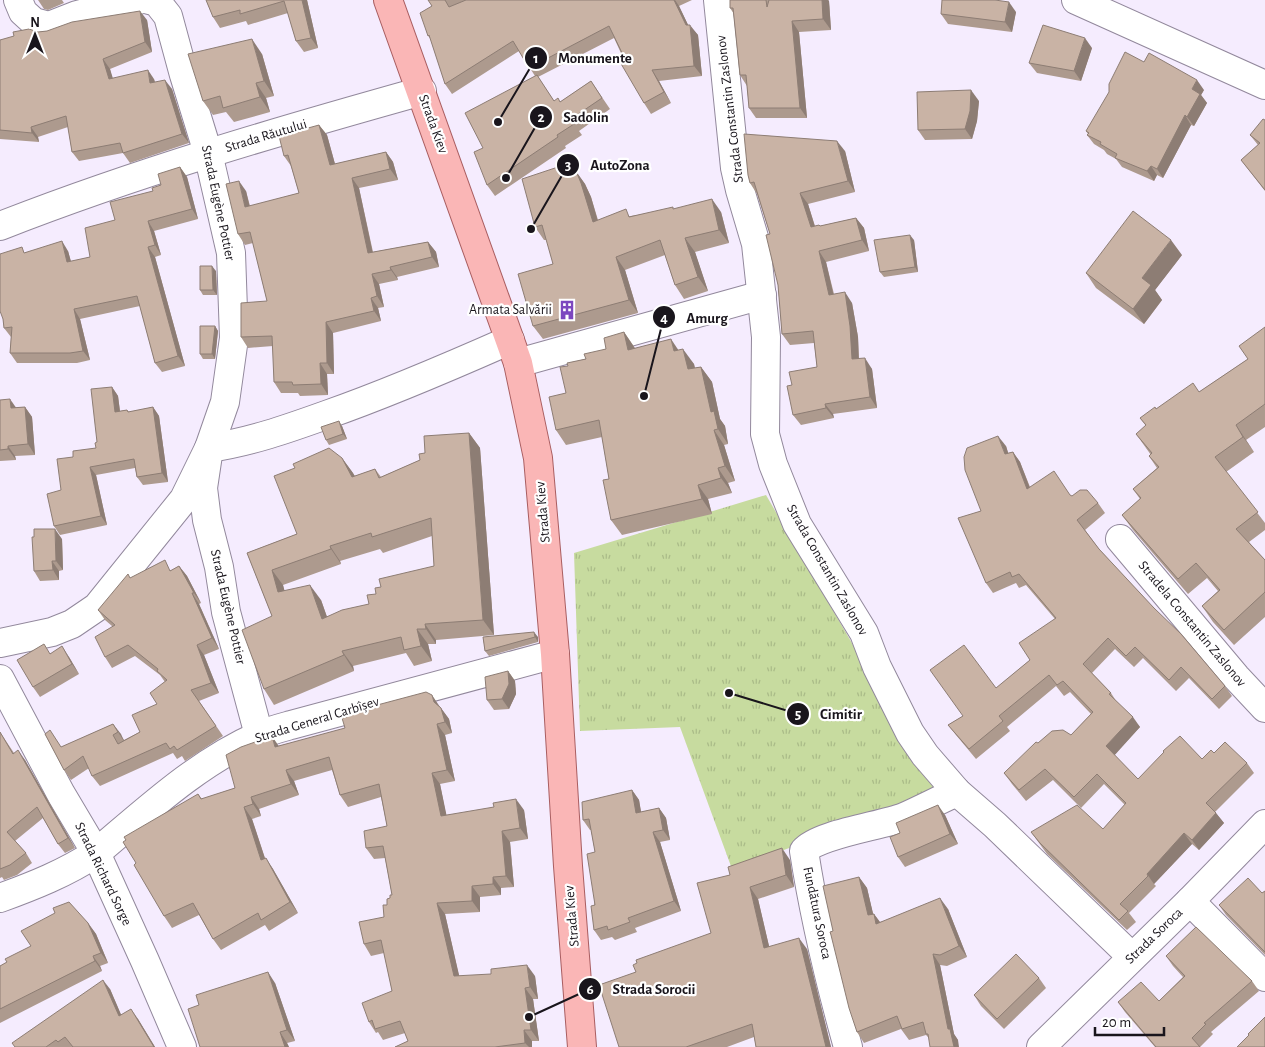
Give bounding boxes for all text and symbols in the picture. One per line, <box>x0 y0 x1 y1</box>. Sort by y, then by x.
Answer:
north arrow <box>10 10 60 60</box>
text: N <box>30 16 40 30</box>
street label: Strada Constantin Zaslonov <box>714 34 746 184</box>
callout: Monumente <box>523 43 642 73</box>
text: 1 <box>533 51 539 66</box>
text: Monumente <box>558 51 632 66</box>
street label: Strada Kiev <box>416 93 450 155</box>
callout: Sadolin <box>528 102 619 132</box>
text: 2 <box>537 110 545 125</box>
text: Sadolin <box>563 110 609 125</box>
street label: Strada Răutului <box>223 117 309 155</box>
street label: Strada Eugène Pottier <box>199 144 237 262</box>
callout: AutoZona <box>556 150 660 180</box>
text: 3 <box>565 158 571 173</box>
text: AutoZona <box>590 158 650 173</box>
building icon: Armata Salvării <box>556 299 578 321</box>
callout: Amurg <box>651 302 738 332</box>
place label: Armata Salvării <box>469 303 552 317</box>
text: 4 <box>660 311 668 326</box>
text: Amurg <box>686 311 728 326</box>
street label: Strada Kiev <box>533 481 553 543</box>
street label: Strada Constantin Zaslonov <box>784 502 870 638</box>
street label: Strada Eugène Pottier <box>208 548 248 666</box>
street label: Stradela Сonstantin Zaslonov <box>1135 558 1249 690</box>
street label: Strada General Carbîșev <box>253 694 381 747</box>
callout: Cimitir <box>785 699 872 729</box>
text: 5 <box>795 707 801 722</box>
text: Cimitir <box>820 707 863 722</box>
street label: Strada Richard Sorge <box>72 820 134 928</box>
street label: Fundătura Sorocа <box>800 865 834 961</box>
street label: Strada Kiev <box>562 885 582 947</box>
street label: Strada Soroca <box>1122 905 1186 967</box>
callout: Strada Sorocii <box>578 974 706 1004</box>
text: 6 <box>586 982 594 997</box>
text: Strada Sorocii <box>613 982 695 997</box>
scale bar <box>1095 1004 1164 1036</box>
text: 20 m <box>1102 1015 1131 1030</box>

